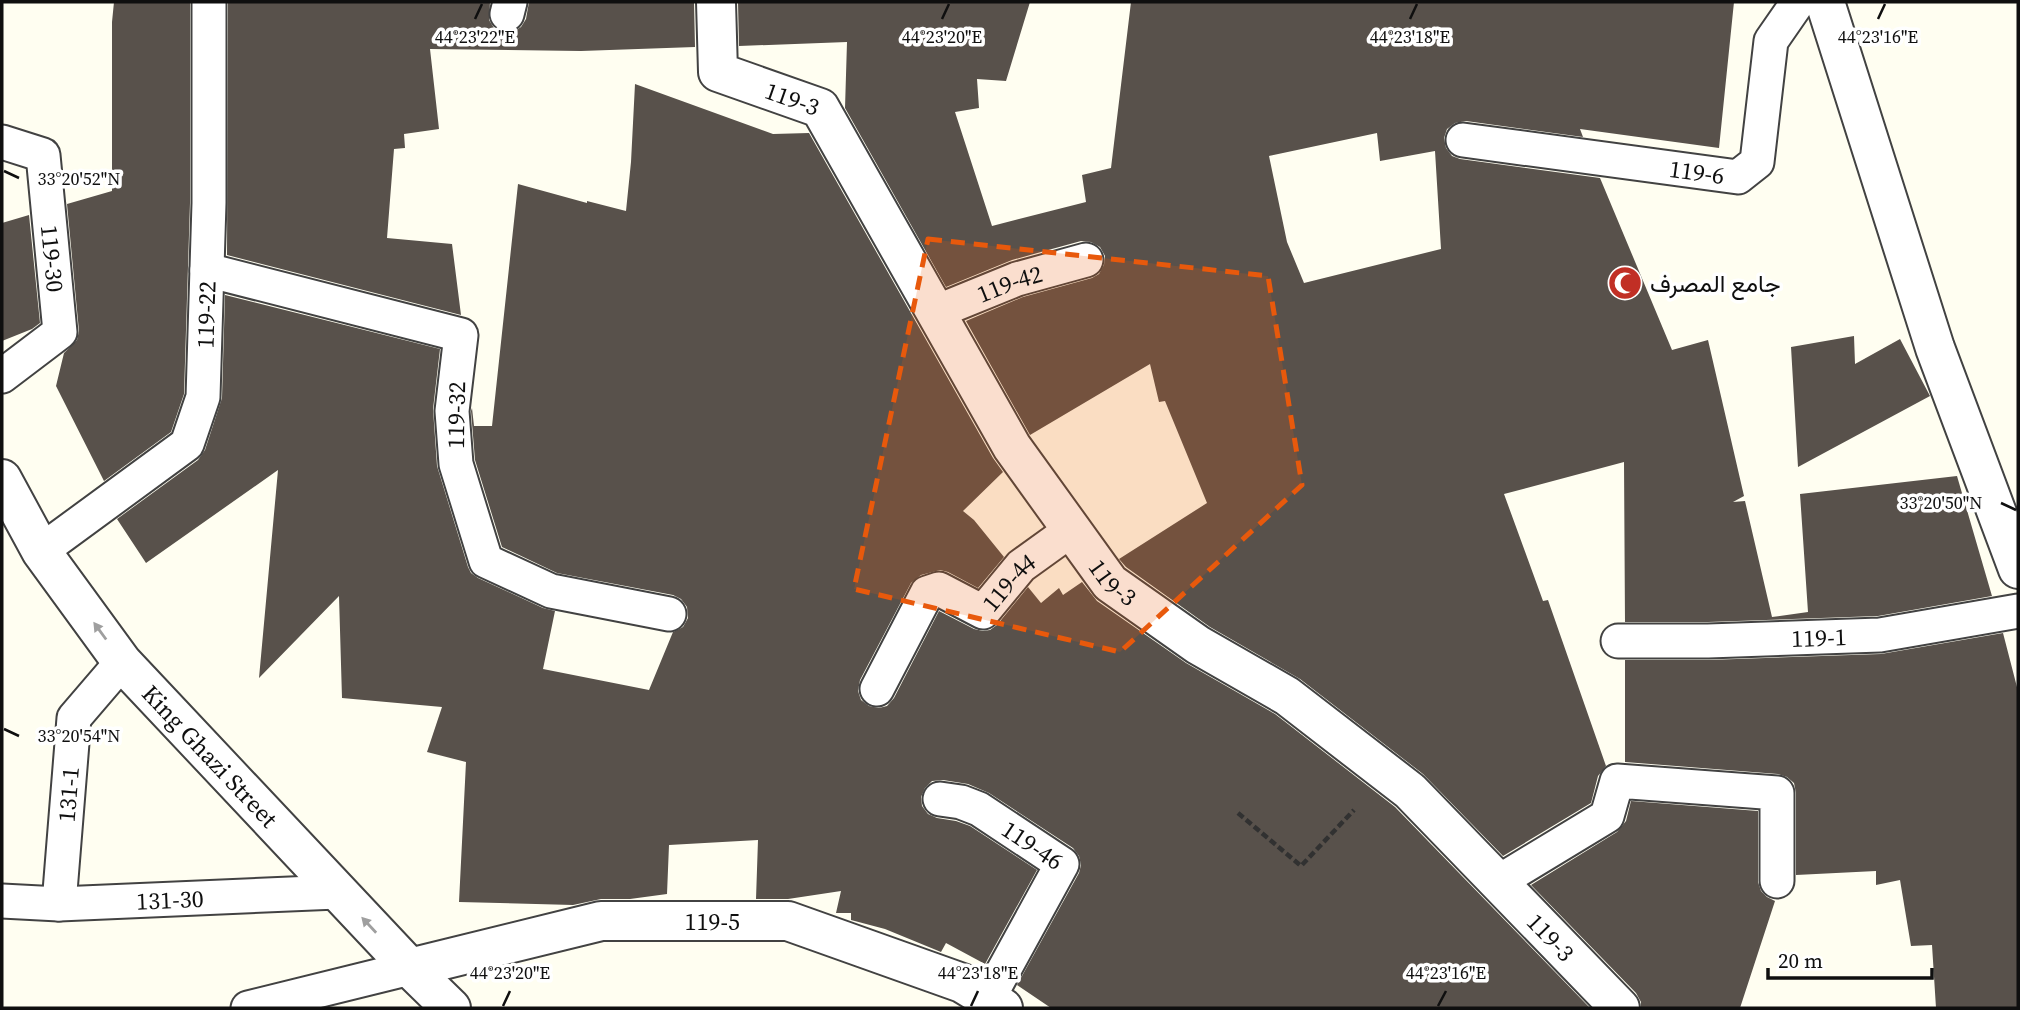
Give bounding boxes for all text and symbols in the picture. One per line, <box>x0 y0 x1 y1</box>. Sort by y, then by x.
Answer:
text: 44°23'22"E <box>435 24 515 49</box>
text: 44°23'20"E <box>902 24 982 49</box>
text: 44°23'18"E <box>1370 24 1450 49</box>
text: 44°23'16"E <box>1838 24 1918 49</box>
street label: 119-3 <box>761 73 824 123</box>
street label: 119-6 <box>1667 151 1727 192</box>
text: 33°20'52"N <box>38 166 120 191</box>
street label: 119-30 <box>33 223 73 294</box>
street label: 119-42 <box>972 256 1046 310</box>
mosque icon: جامع المصرف <box>1606 264 1644 302</box>
place label: جامع المصرف <box>1650 267 1780 301</box>
street label: 119-22 <box>188 280 223 349</box>
street label: 119-32 <box>439 381 473 449</box>
text: 33°20'50"N <box>1900 490 1982 515</box>
street label: 119-44 <box>974 545 1042 618</box>
street label: 119-3 <box>1081 552 1143 613</box>
street label: 119-1 <box>1791 620 1847 655</box>
one-way arrow <box>93 622 107 640</box>
street label: King Ghazi Street <box>135 677 286 834</box>
text: 33°20'54"N <box>38 723 120 748</box>
street label: 131-1 <box>49 765 87 823</box>
street label: 119-46 <box>995 812 1070 877</box>
street label: 131-30 <box>135 881 204 917</box>
street label: 119-5 <box>685 905 740 938</box>
street label: 119-3 <box>1520 905 1582 968</box>
one-way arrow <box>361 917 377 934</box>
scale bar <box>1768 936 1932 980</box>
text: 20 m <box>1778 946 1823 975</box>
text: 44°23'20"E <box>470 960 550 985</box>
text: 44°23'18"E <box>938 960 1018 985</box>
text: 44°23'16"E <box>1406 960 1486 985</box>

